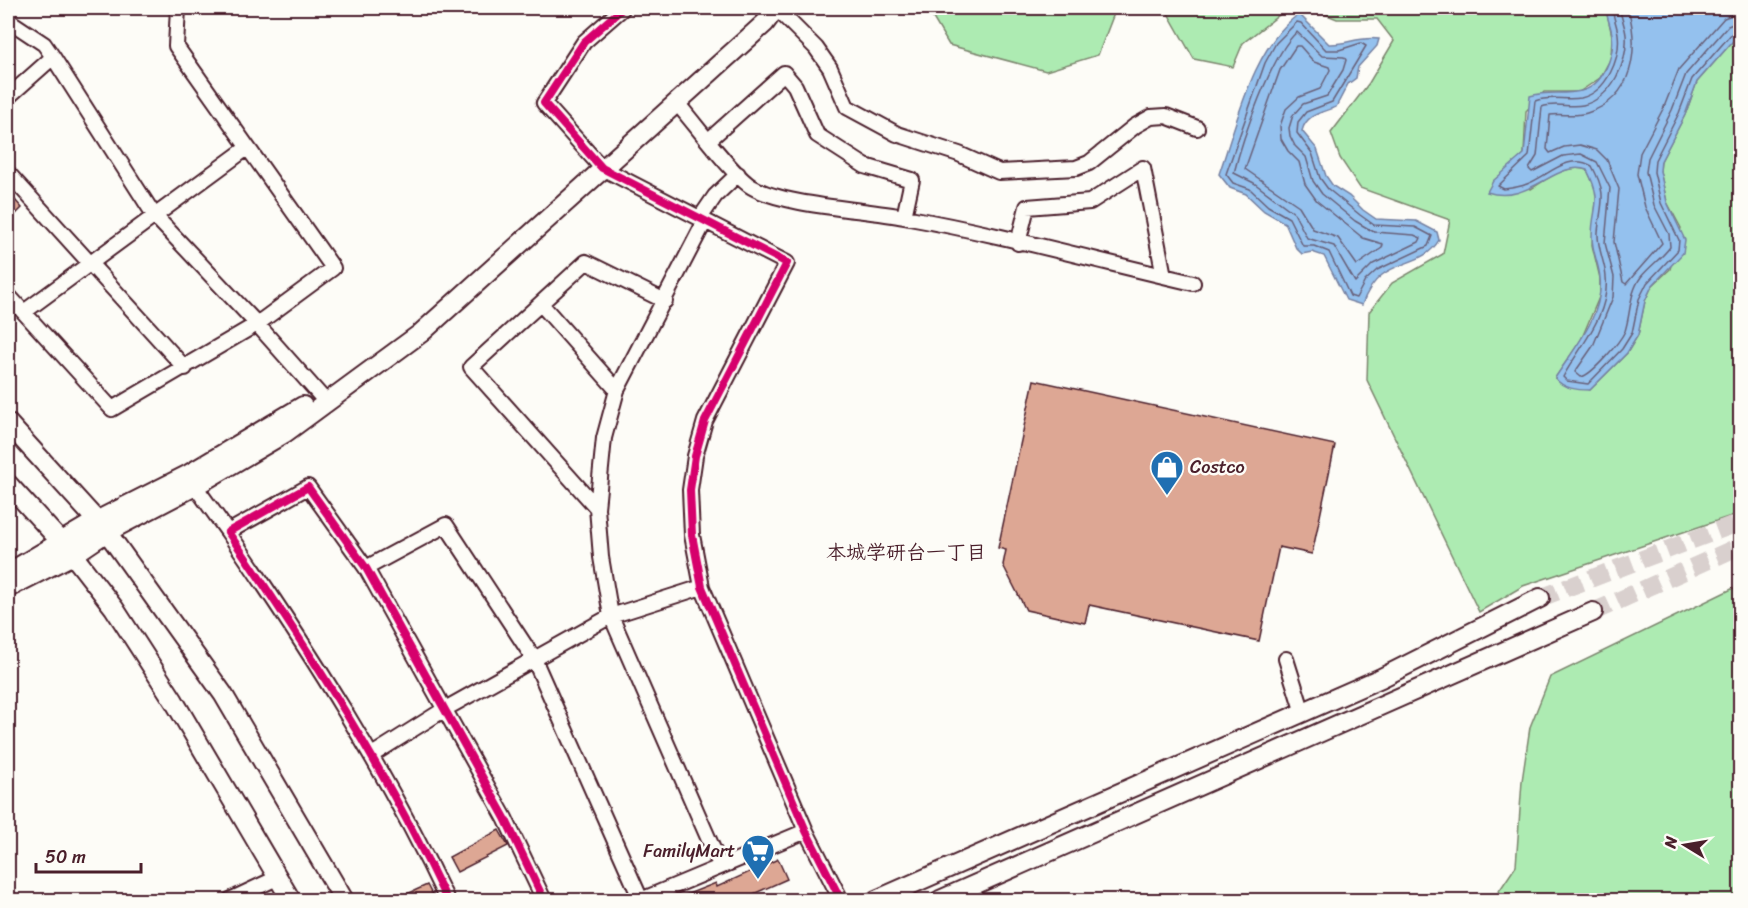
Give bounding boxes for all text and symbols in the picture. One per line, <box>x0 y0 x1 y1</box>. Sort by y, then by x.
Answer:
shop icon: Costco <box>1149 449 1185 496</box>
place label: Costco <box>1190 451 1245 483</box>
district label: 本城学研台一丁目 <box>826 535 986 570</box>
north arrow <box>1655 815 1715 875</box>
supermarket icon: FamilyMart <box>740 833 776 880</box>
text: N <box>1655 833 1686 851</box>
place label: FamilyMart <box>643 835 735 867</box>
scale bar <box>36 836 141 874</box>
text: 50 m <box>45 841 86 873</box>

